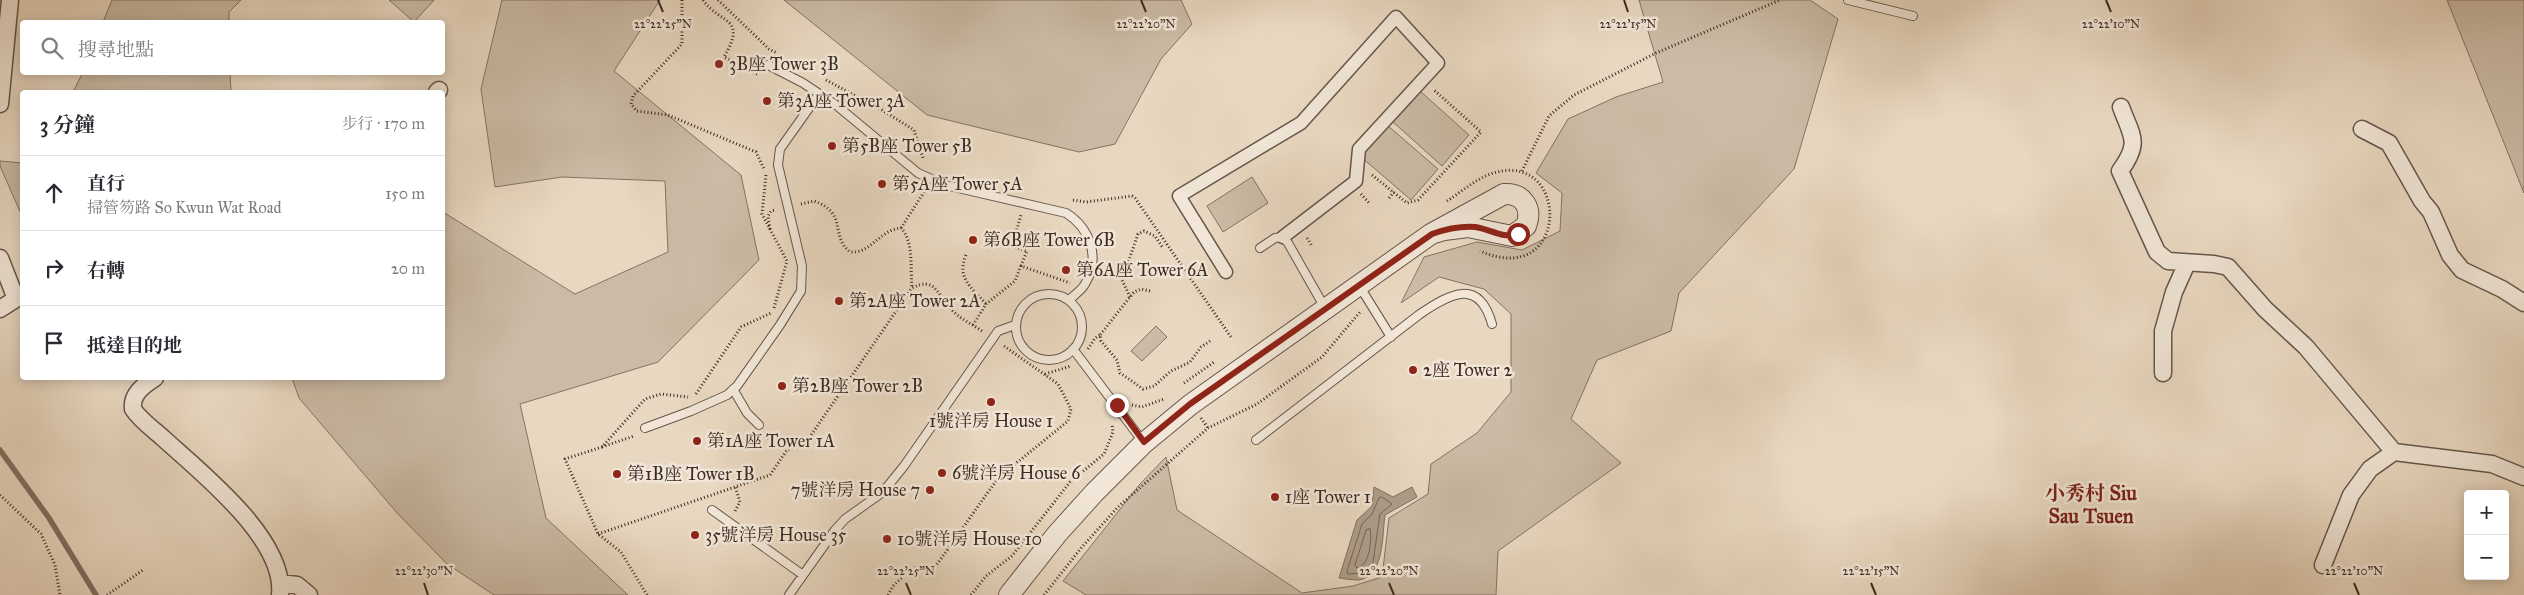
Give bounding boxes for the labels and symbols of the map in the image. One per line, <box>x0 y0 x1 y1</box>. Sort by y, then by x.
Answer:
text: 22°22'25"N <box>634 17 692 31</box>
text: 22°22'20"N <box>1116 17 1176 31</box>
text: 22°22'15"N <box>1600 17 1656 31</box>
text: 22°22'10"N <box>2082 17 2140 31</box>
place label: 3B座 Tower 3B <box>729 53 839 75</box>
marker: 3B座 Tower 3B <box>713 58 725 70</box>
place label: 第3A座 Tower 3A <box>777 90 905 112</box>
marker: 第3A座 Tower 3A <box>761 95 773 107</box>
place label: 第5B座 Tower 5B <box>842 135 972 157</box>
marker: 第5B座 Tower 5B <box>826 140 838 152</box>
place label: 第5A座 Tower 5A <box>892 173 1023 195</box>
marker: 第5A座 Tower 5A <box>876 178 888 190</box>
route start <box>1507 223 1530 246</box>
place label: 第6B座 Tower 6B <box>983 229 1115 251</box>
marker: 第6B座 Tower 6B <box>967 234 979 246</box>
place label: 第6A座 Tower 6A <box>1076 259 1208 281</box>
marker: 第6A座 Tower 6A <box>1060 264 1072 276</box>
place label: 第2A座 Tower 2A <box>849 290 981 312</box>
marker: 第2A座 Tower 2A <box>833 295 845 307</box>
place label: 2座 Tower 2 <box>1423 359 1512 381</box>
marker: 2座 Tower 2 <box>1407 364 1419 376</box>
place label: 第2B座 Tower 2B <box>792 375 923 397</box>
marker: 第2B座 Tower 2B <box>776 380 788 392</box>
route end <box>1106 394 1129 417</box>
marker: 1號洋房 House 1 <box>985 396 997 408</box>
place label: 1號洋房 House 1 <box>929 410 1053 432</box>
place label: 第1A座 Tower 1A <box>707 430 835 452</box>
marker: 第1A座 Tower 1A <box>691 435 703 447</box>
place label: 6號洋房 House 6 <box>952 462 1081 484</box>
place label: 第1B座 Tower 1B <box>627 463 755 485</box>
marker: 6號洋房 House 6 <box>936 467 948 479</box>
marker: 第1B座 Tower 1B <box>611 468 623 480</box>
place label: 7號洋房 House 7 <box>791 479 920 501</box>
district label: 小秀村 Siu Sau Tsuen <box>2045 481 2137 528</box>
marker: 7號洋房 House 7 <box>924 484 936 496</box>
place label: 1座 Tower 1 <box>1285 486 1371 508</box>
marker: 1座 Tower 1 <box>1269 491 1281 503</box>
place label: 35號洋房 House 35 <box>705 524 847 546</box>
place label: 10號洋房 House 10 <box>897 528 1042 550</box>
marker: 35號洋房 House 35 <box>689 529 701 541</box>
marker: 10號洋房 House 10 <box>881 533 893 545</box>
text: 22°22'30"N <box>395 564 453 578</box>
text: 22°22'25"N <box>877 564 935 578</box>
text: 22°22'20"N <box>1359 564 1419 578</box>
text: 22°22'15"N <box>1843 564 1899 578</box>
text: 22°22'10"N <box>2325 564 2383 578</box>

